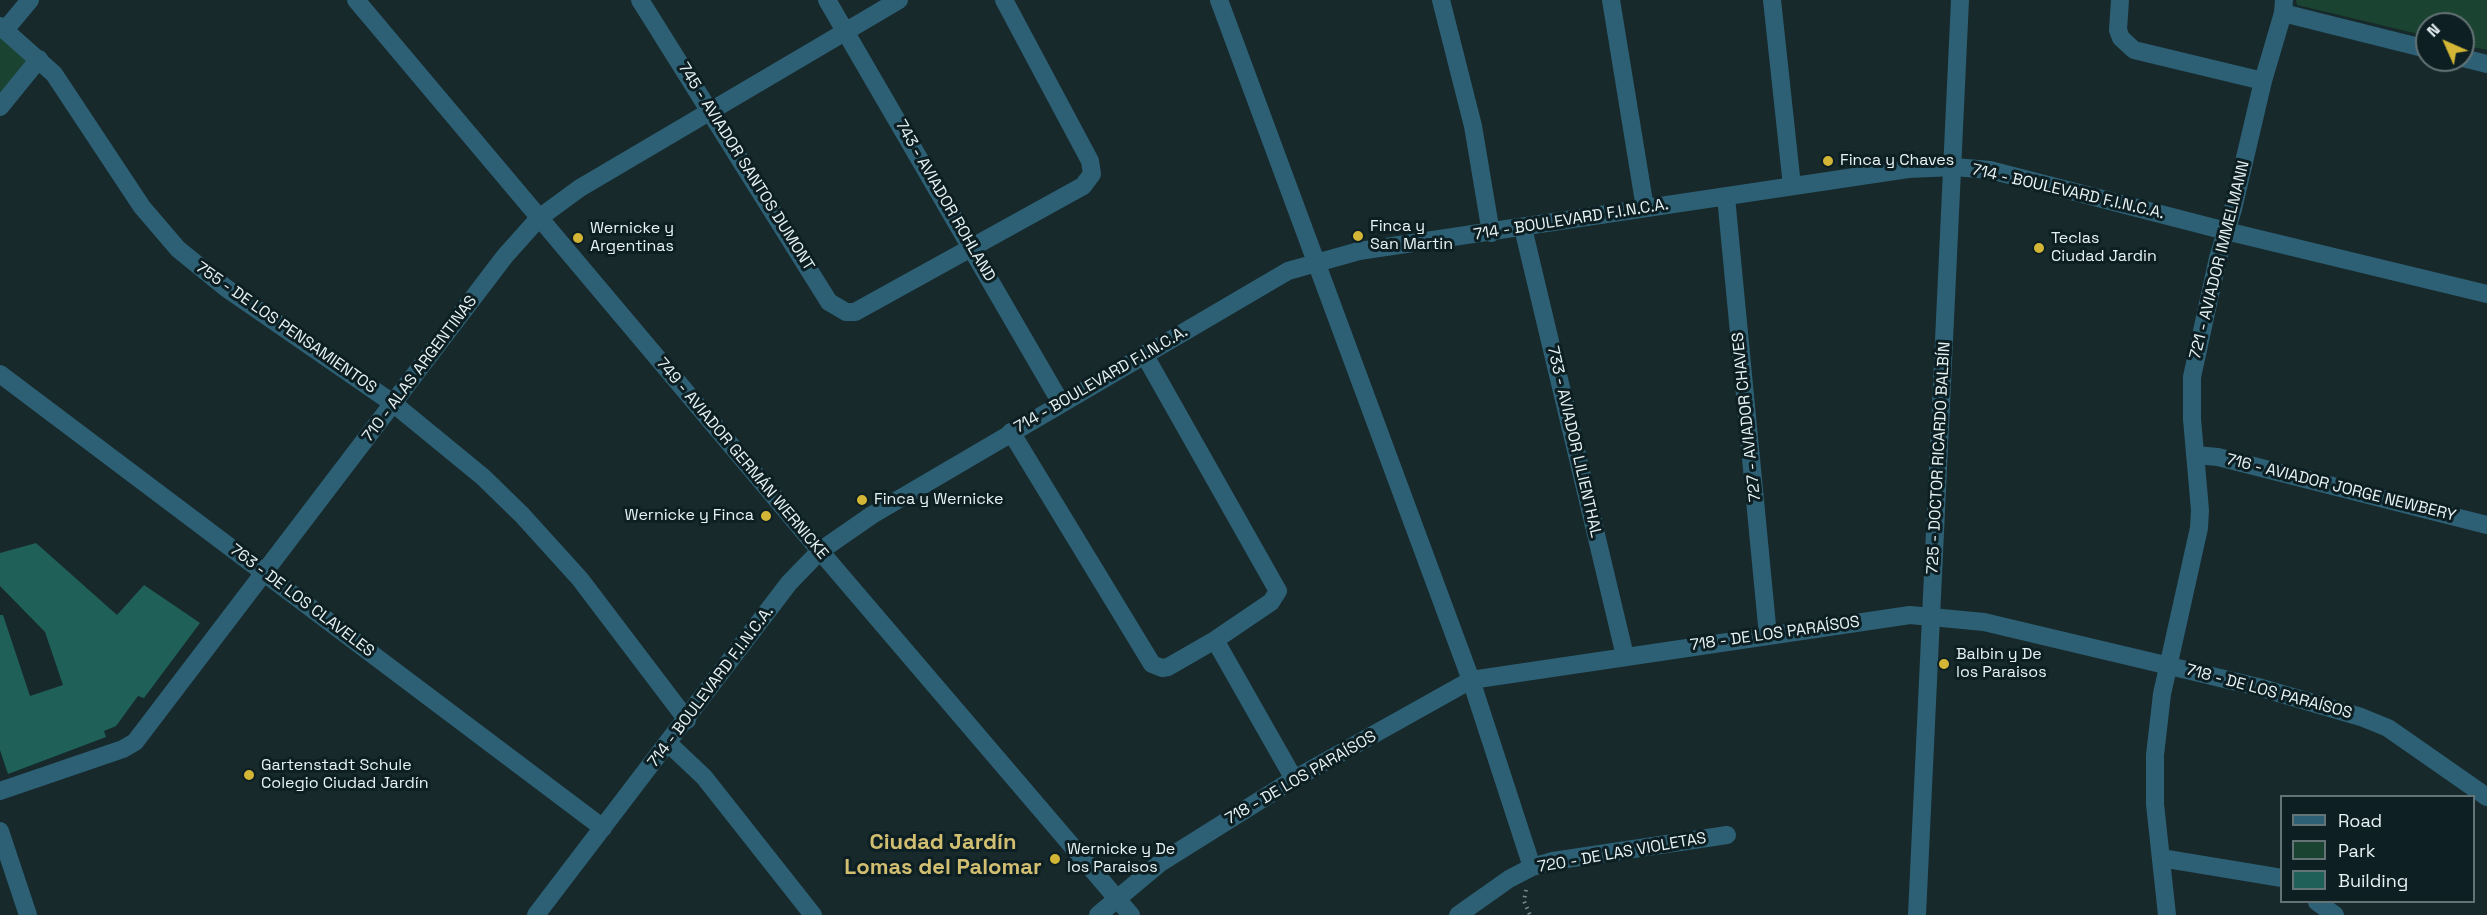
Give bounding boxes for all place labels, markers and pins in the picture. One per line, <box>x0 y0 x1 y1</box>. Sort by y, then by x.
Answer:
place label: Finca y Chaves <box>1840 151 1954 171</box>
marker: Finca y Chaves <box>1821 154 1835 168</box>
place label: Finca y San Martin <box>1370 217 1453 255</box>
place label: Wernicke y Argentinas <box>590 219 674 257</box>
marker: Finca y San Martin <box>1351 229 1365 243</box>
place label: Teclas Ciudad Jardin <box>2051 229 2157 267</box>
marker: Wernicke y Argentinas <box>571 231 585 245</box>
marker: Teclas Ciudad Jardin <box>2032 241 2046 255</box>
place label: Finca y Wernicke <box>874 490 1003 510</box>
marker: Finca y Wernicke <box>855 493 869 507</box>
place label: Wernicke y Finca <box>625 506 754 526</box>
marker: Wernicke y Finca <box>759 509 773 523</box>
place label: Balbin y De los Paraisos <box>1956 645 2047 683</box>
marker: Balbin y De los Paraisos <box>1937 657 1951 671</box>
place label: Gartenstadt Schule Colegio Ciudad Jardín <box>261 756 429 794</box>
marker: Gartenstadt Schule Colegio Ciudad Jardín <box>242 768 256 782</box>
place label: Wernicke y De los Paraisos <box>1067 840 1175 878</box>
marker: Wernicke y De los Paraisos <box>1048 852 1062 866</box>

